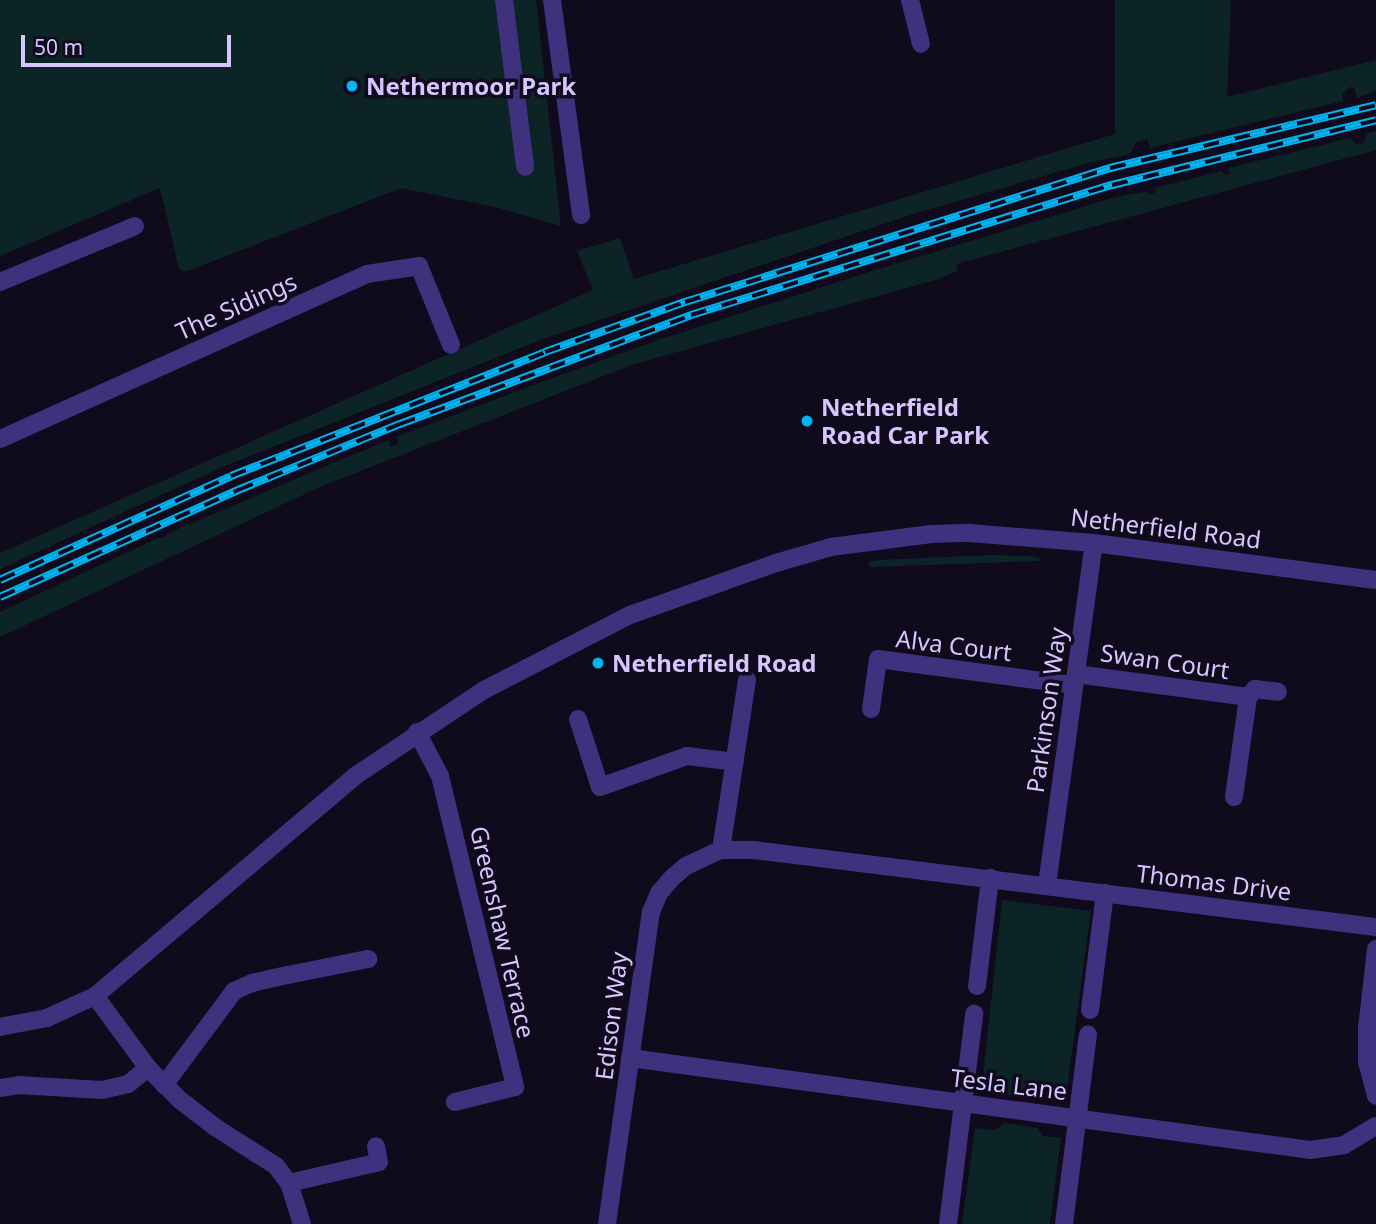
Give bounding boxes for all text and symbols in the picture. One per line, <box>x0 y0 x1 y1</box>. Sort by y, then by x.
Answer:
scale bar <box>24 21 234 65</box>
text: 50 m <box>34 33 83 61</box>
place label: Nethermoor Park <box>366 72 576 100</box>
marker: Nethermoor Park <box>344 78 360 94</box>
street label: The Sidings <box>171 267 301 345</box>
place label: Netherfield Road Car Park <box>821 393 989 449</box>
marker: Netherfield Road Car Park <box>799 413 815 429</box>
street label: Netherfield Road <box>1069 502 1263 554</box>
street label: Alva Court <box>894 624 1014 666</box>
street label: Parkinson Way <box>1020 626 1072 794</box>
street label: Swan Court <box>1099 638 1231 684</box>
place label: Netherfield Road <box>612 649 817 677</box>
marker: Netherfield Road <box>590 655 606 671</box>
street label: Greenshaw Terrace <box>465 823 541 1041</box>
street label: Thomas Drive <box>1135 858 1293 906</box>
street label: Edison Way <box>589 950 633 1082</box>
street label: Tesla Lane <box>949 1063 1069 1105</box>

